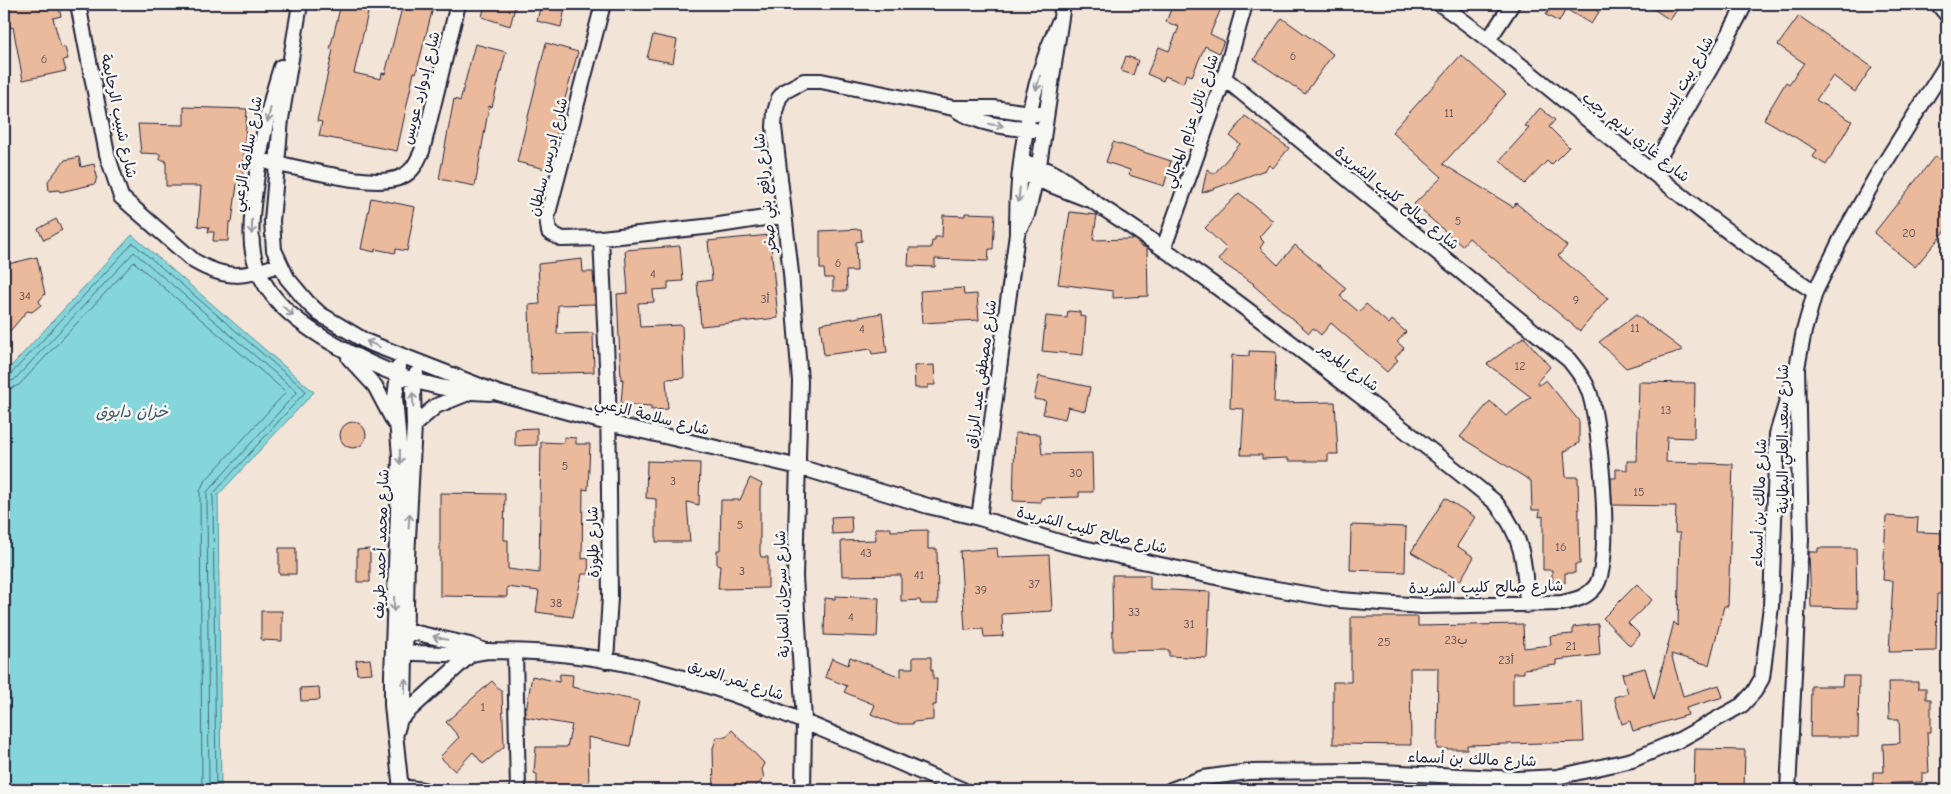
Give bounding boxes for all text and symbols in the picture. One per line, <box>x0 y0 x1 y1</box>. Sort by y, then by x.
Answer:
street label: شارع إدوارد عويس <box>398 30 445 147</box>
street label: شارع بيت إيدس <box>1653 33 1718 128</box>
house number: 6 <box>1290 49 1296 63</box>
house number: 6 <box>41 52 47 66</box>
street label: شارع شبيب الرحايمة <box>96 52 141 180</box>
street label: شارع نائل عزام المجالي <box>1160 52 1226 192</box>
one-way arrow <box>1033 75 1043 91</box>
street label: شارع غازي نديم رجب <box>1577 88 1693 187</box>
street label: شارع سلامة الزعبي <box>228 95 270 214</box>
street label: شارع إدريس سلطان <box>525 96 572 218</box>
one-way arrow <box>264 106 273 122</box>
house number: 11 <box>1444 106 1454 120</box>
one-way arrow <box>988 120 1004 130</box>
street label: شارع رافع بني صخر <box>750 132 784 256</box>
street label: شارع صالح كليب الشريدة <box>1331 142 1463 254</box>
one-way arrow <box>1014 187 1024 203</box>
house number: 5 <box>1455 214 1461 228</box>
one-way arrow <box>247 218 257 235</box>
house number: 20 <box>1902 226 1916 240</box>
house number: 6 <box>835 256 841 270</box>
house number: 4 <box>650 267 656 281</box>
house number: 34 <box>19 289 31 303</box>
house number: 3أ <box>760 292 770 306</box>
house number: 9 <box>1573 293 1579 307</box>
street label: شارع مصطفى عبد الرزاق <box>962 299 1001 450</box>
one-way arrow <box>281 306 294 317</box>
house number: 11 <box>1630 321 1640 335</box>
house number: 4 <box>859 322 865 336</box>
street label: شارع المرمر <box>1313 338 1382 396</box>
one-way arrow <box>366 339 381 349</box>
house number: 12 <box>1514 359 1526 373</box>
street label: شارع سعد العلي البطاينة <box>1774 364 1796 514</box>
one-way arrow <box>409 393 418 409</box>
street label: شارع سلامة الزعبي <box>592 393 711 443</box>
water label: خزان دابوق <box>96 403 169 422</box>
house number: 13 <box>1661 403 1671 417</box>
street label: شارع مالك بن أسماء <box>1748 438 1771 568</box>
one-way arrow <box>395 449 404 465</box>
house number: 5 <box>562 459 568 473</box>
house number: 30 <box>1069 466 1083 480</box>
street label: شارع محمد أحمد طريف <box>369 469 394 619</box>
house number: 3 <box>670 474 676 488</box>
house number: 15 <box>1633 485 1645 499</box>
street label: شارع صالح كليب الشريدة <box>1015 503 1169 558</box>
street label: شارع طلوزة <box>583 506 604 578</box>
one-way arrow <box>404 513 413 529</box>
house number: 5 <box>737 518 743 532</box>
street label: شارع سرحان النمارنة <box>771 530 794 658</box>
house number: 16 <box>1555 540 1567 554</box>
house number: 43 <box>860 546 872 560</box>
house number: 3 <box>739 564 745 578</box>
house number: 41 <box>914 568 925 582</box>
house number: 37 <box>1028 577 1040 591</box>
street label: شارع صالح كليب الشريدة <box>1409 577 1563 598</box>
house number: 39 <box>975 583 987 597</box>
one-way arrow <box>389 596 399 612</box>
house number: 38 <box>550 596 562 610</box>
house number: 33 <box>1128 605 1140 619</box>
house number: 4 <box>848 610 854 624</box>
house number: 31 <box>1184 617 1195 631</box>
one-way arrow <box>433 633 449 642</box>
house number: ب23 <box>1445 633 1467 648</box>
house number: 25 <box>1378 635 1390 649</box>
house number: 21 <box>1565 639 1577 653</box>
house number: أ23 <box>1498 653 1514 667</box>
street label: شارع نمر العريق <box>685 656 786 705</box>
one-way arrow <box>400 679 410 695</box>
house number: 1 <box>481 700 486 714</box>
street label: شارع مالك بن أسماء <box>1407 748 1537 771</box>

